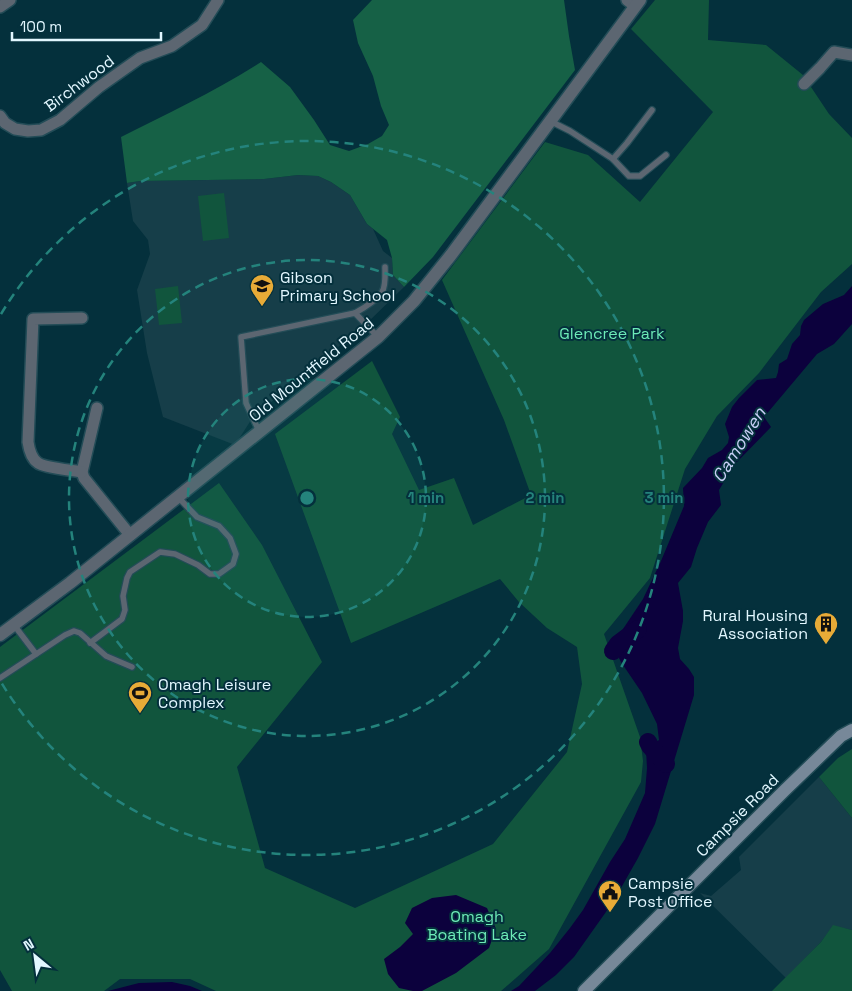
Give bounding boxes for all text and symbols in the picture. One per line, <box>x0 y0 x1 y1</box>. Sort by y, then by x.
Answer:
scale bar <box>12 10 161 42</box>
text: 100 m <box>20 17 62 36</box>
street label: Birchwood <box>40 50 118 117</box>
place label: Gibson Primary School <box>280 267 395 306</box>
school or university icon: Gibson Primary School <box>249 273 275 307</box>
street label: Old Mountfield Road <box>244 312 378 426</box>
park label: Glencree Park <box>559 323 665 344</box>
water label: Camowen <box>706 402 771 487</box>
text: 1 min <box>408 488 444 507</box>
text: 2 min <box>526 488 564 507</box>
text: 3 min <box>645 488 683 507</box>
centre of rings <box>298 489 316 507</box>
place label: Rural Housing Association <box>703 605 808 644</box>
building icon: Rural Housing Association <box>813 611 839 645</box>
place label: Omagh Leisure Complex <box>158 674 271 713</box>
sports icon: Omagh Leisure Complex <box>127 680 153 714</box>
street label: Campsie Road <box>691 769 783 861</box>
place label: Campsie Post Office <box>628 873 712 912</box>
public building icon: Campsie Post Office <box>597 879 623 913</box>
park label: Omagh Boating Lake <box>427 906 527 945</box>
north arrow <box>10 931 60 981</box>
text: N <box>20 934 37 955</box>

